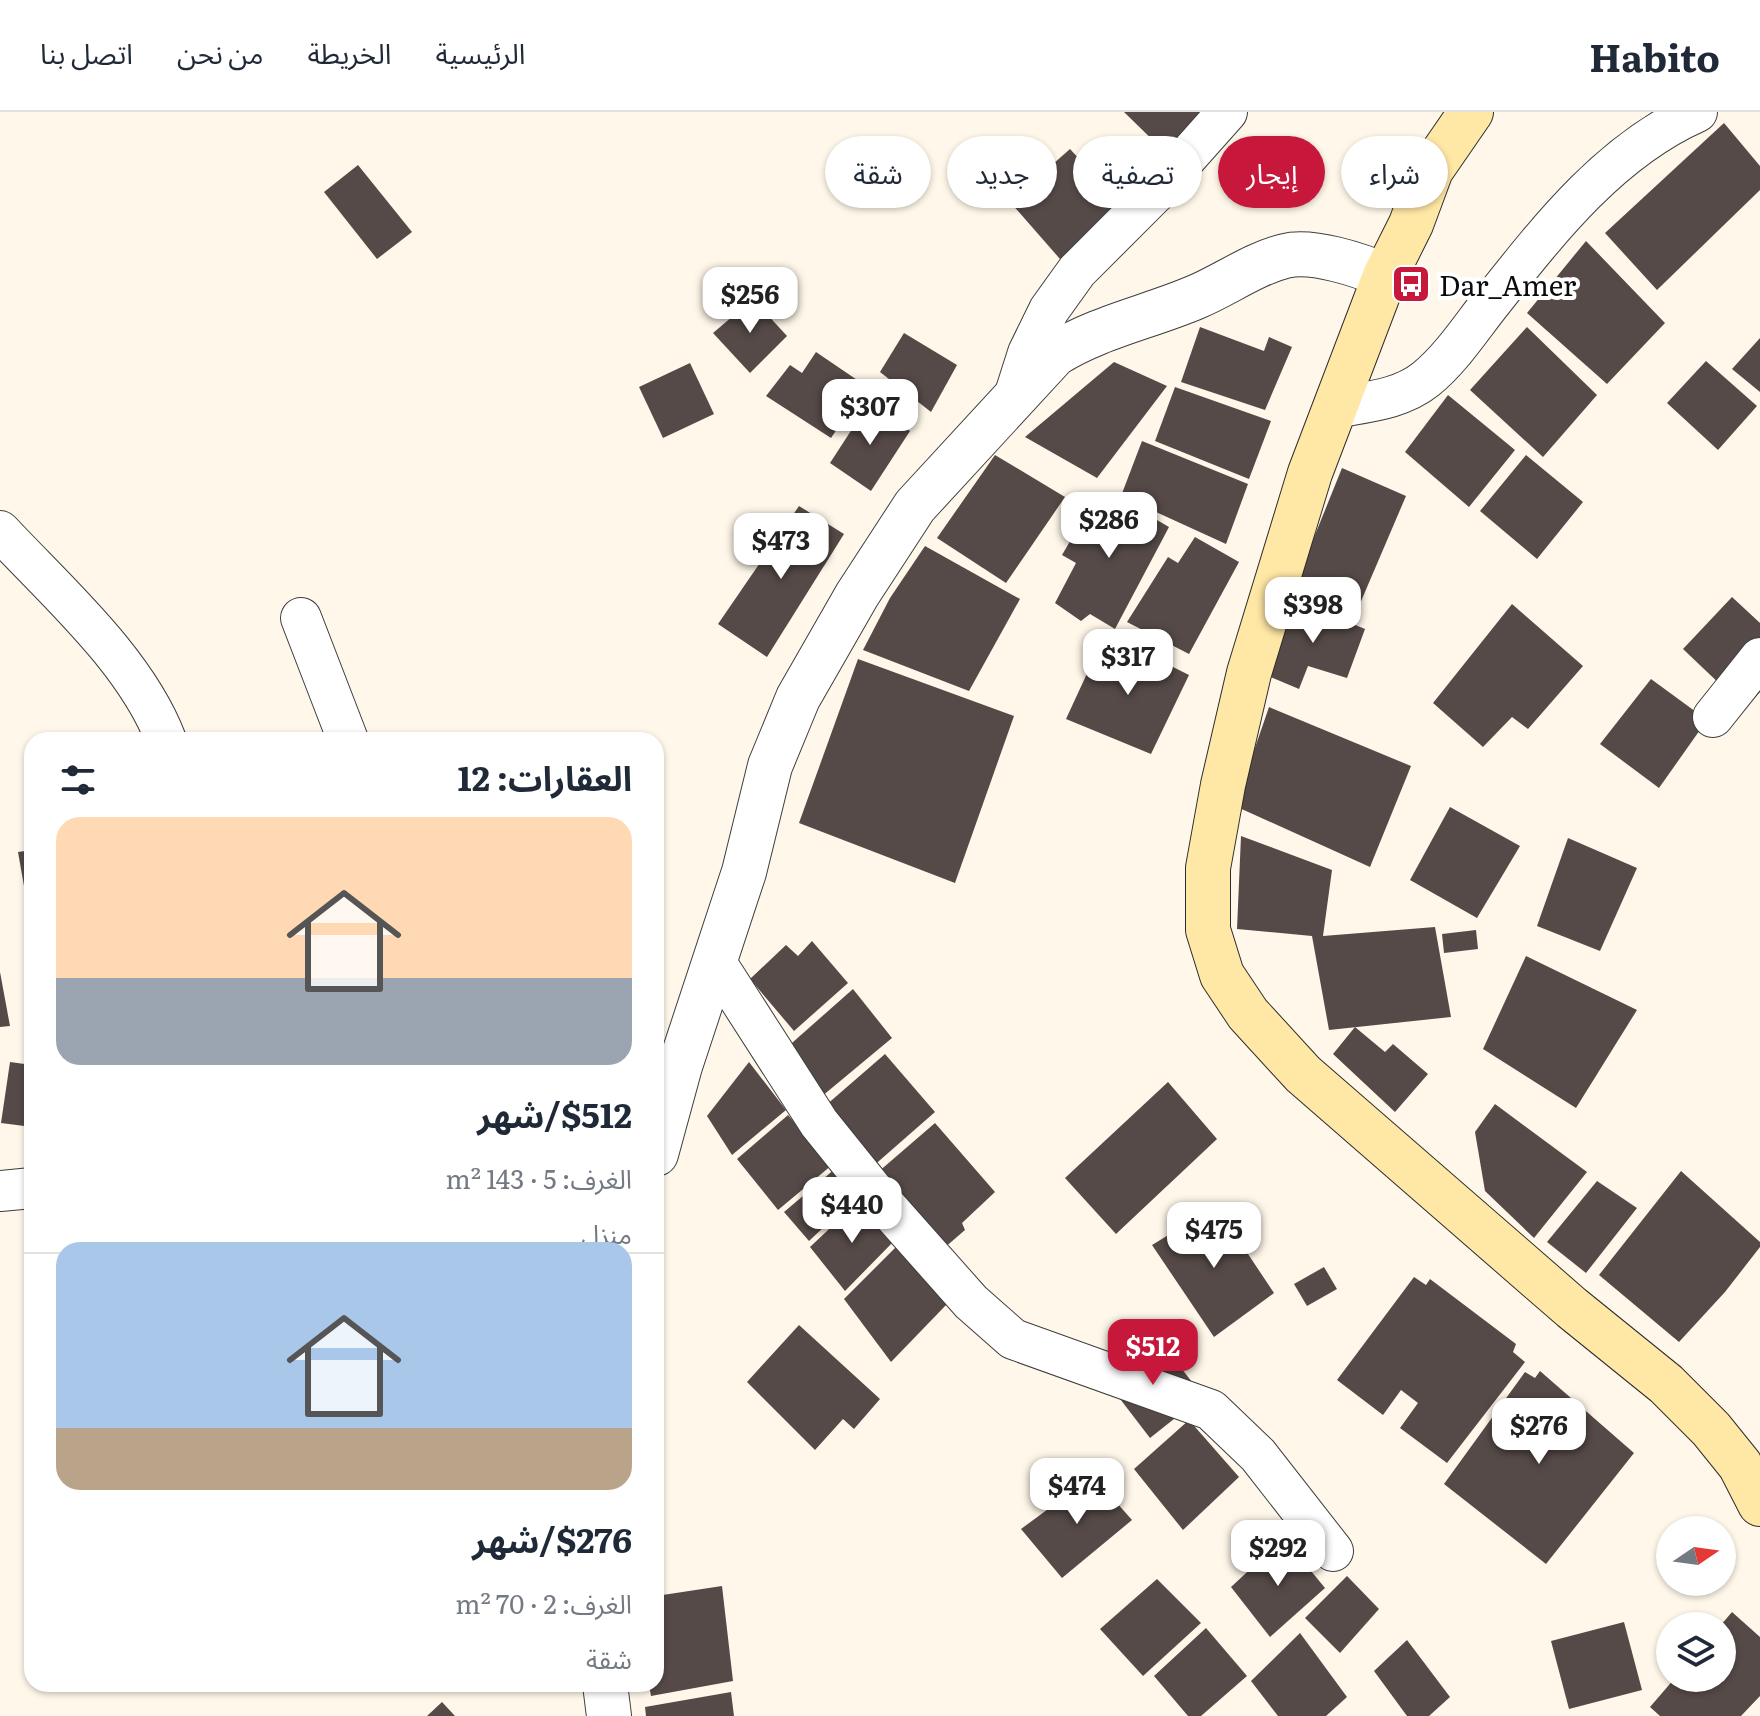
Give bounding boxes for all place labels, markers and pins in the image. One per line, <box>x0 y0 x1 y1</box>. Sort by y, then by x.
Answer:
bus stop icon: Dar_Amer <box>1390 263 1432 305</box>
place label: Dar_Amer <box>1439 263 1577 305</box>
pin: $256 <box>703 267 797 335</box>
pin: $307 <box>823 379 917 447</box>
pin: $286 <box>1062 492 1156 560</box>
pin: $473 <box>734 513 828 581</box>
pin: $398 <box>1266 577 1360 645</box>
pin: $317 <box>1081 629 1175 697</box>
pin: $440 <box>805 1177 899 1245</box>
pin: $475 <box>1167 1202 1261 1270</box>
pin: $512 <box>1106 1319 1200 1387</box>
pin: $276 <box>1492 1398 1586 1466</box>
pin: $474 <box>1030 1458 1124 1526</box>
pin: $292 <box>1231 1520 1325 1588</box>

